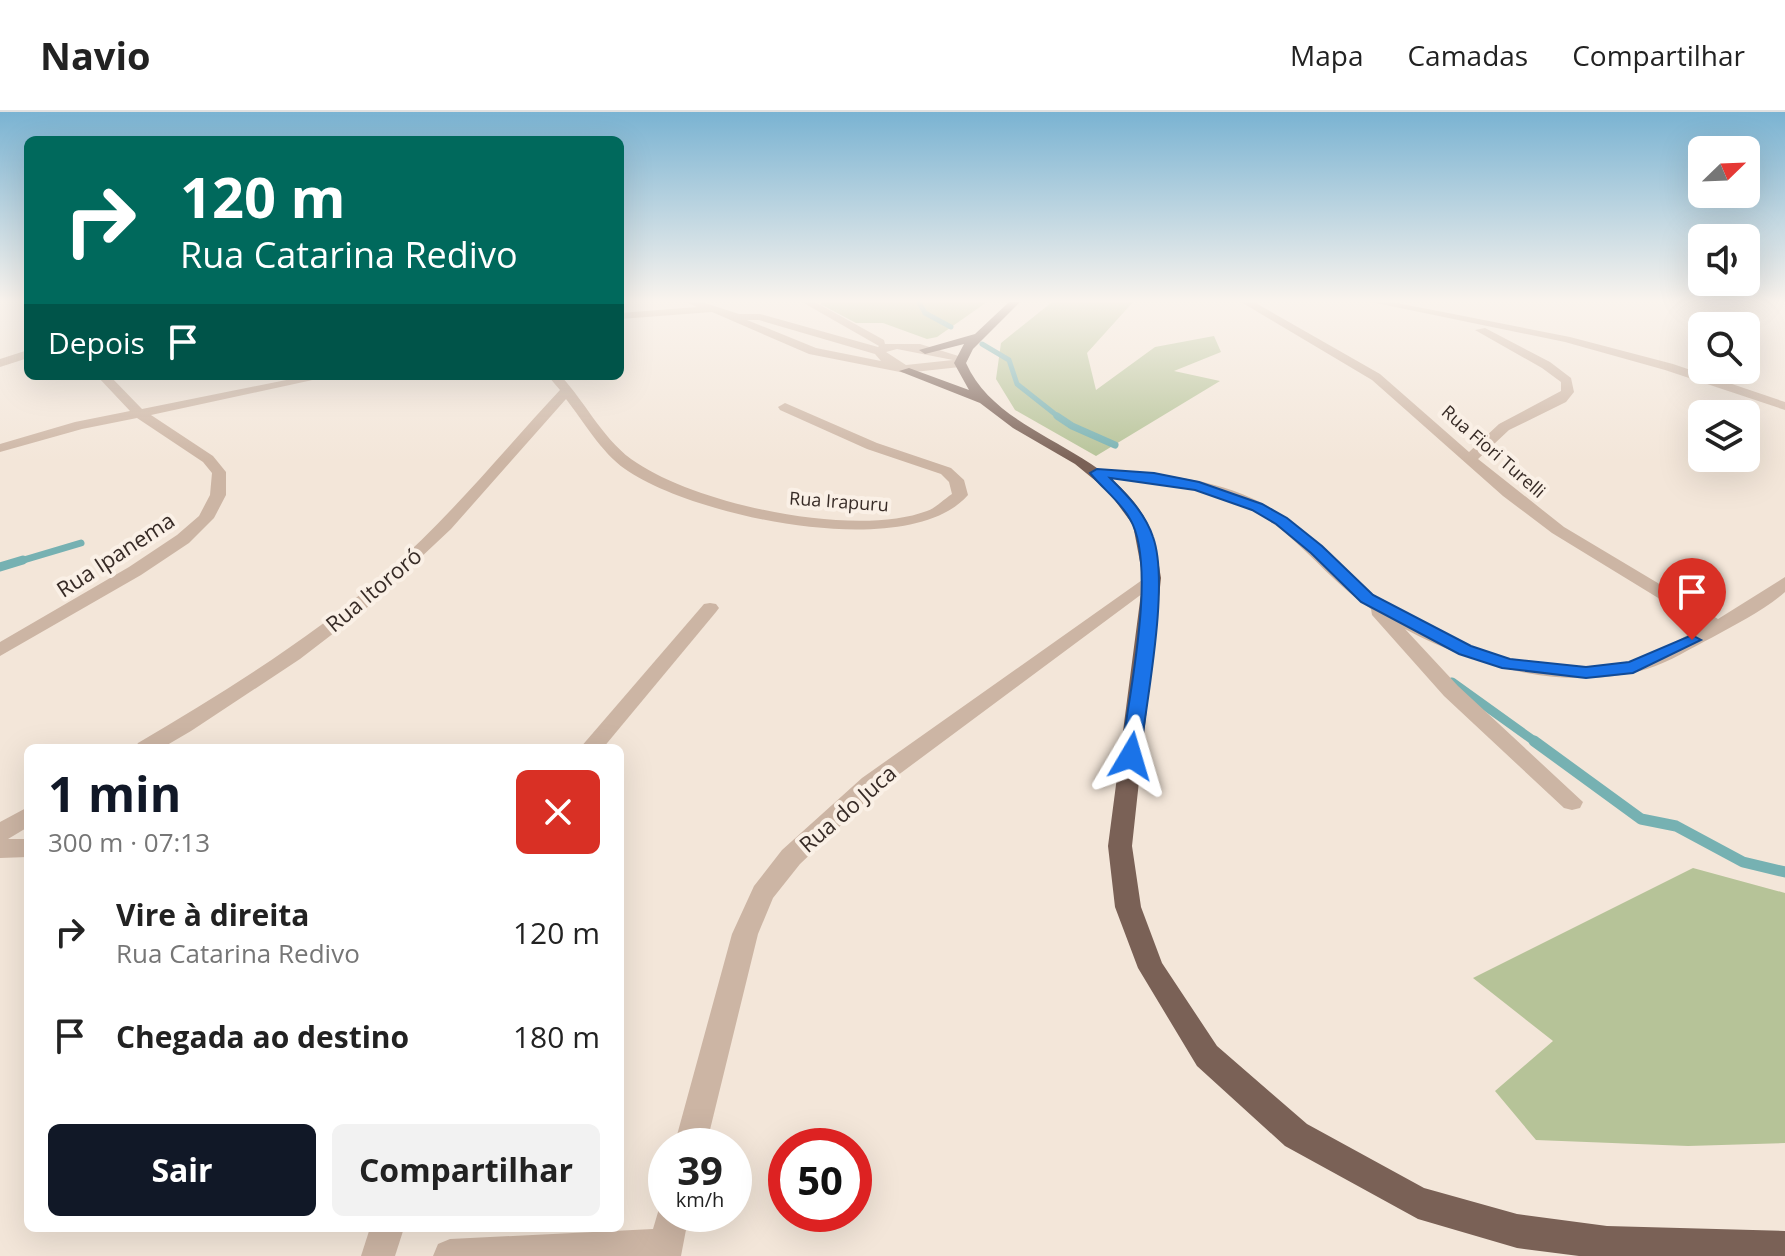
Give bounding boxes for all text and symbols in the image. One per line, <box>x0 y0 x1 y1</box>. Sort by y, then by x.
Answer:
text: Navio <box>40 29 151 81</box>
text: Mapa <box>1290 36 1363 74</box>
text: Camadas <box>1407 36 1528 74</box>
text: Compartilhar <box>1572 36 1745 74</box>
north arrow <box>1688 136 1760 208</box>
map controls <box>1688 136 1760 472</box>
text: 120 m <box>180 158 346 234</box>
icon: right <box>48 168 152 272</box>
button: sound <box>1688 224 1760 296</box>
text: Rua Catarina Redivo <box>180 230 518 279</box>
button: search <box>1688 312 1760 384</box>
icon: arrive <box>161 320 205 364</box>
text: Depois <box>48 322 145 363</box>
street label: Rua Fiori Turelli <box>1437 399 1551 503</box>
button: layers <box>1688 400 1760 472</box>
street label: Rua Irapuru <box>788 486 890 516</box>
street label: Rua Ipanema <box>50 505 180 603</box>
street label: Rua Itororó <box>319 540 427 638</box>
pin <box>1658 558 1726 640</box>
icon: arrive <box>1670 570 1714 614</box>
position arrow <box>1089 714 1173 798</box>
street label: Rua do Juca <box>792 757 902 859</box>
text: 1 min <box>48 761 181 826</box>
button: close <box>516 770 600 854</box>
text: 300 m · 07:13 <box>48 824 210 860</box>
text: Vire à direita <box>116 894 310 935</box>
icon: right <box>48 910 92 954</box>
text: 120 m <box>513 912 600 953</box>
text: Rua Catarina Redivo <box>116 935 360 971</box>
icon: arrive <box>48 1014 92 1058</box>
text: Chegada ao destino <box>116 1016 409 1057</box>
text: 180 m <box>513 1016 600 1057</box>
button: Sair <box>48 1124 316 1216</box>
button: Compartilhar <box>332 1124 600 1216</box>
speed limit sign: 50 <box>768 1128 872 1232</box>
text: 39 <box>677 1142 723 1197</box>
text: km/h <box>676 1186 724 1213</box>

